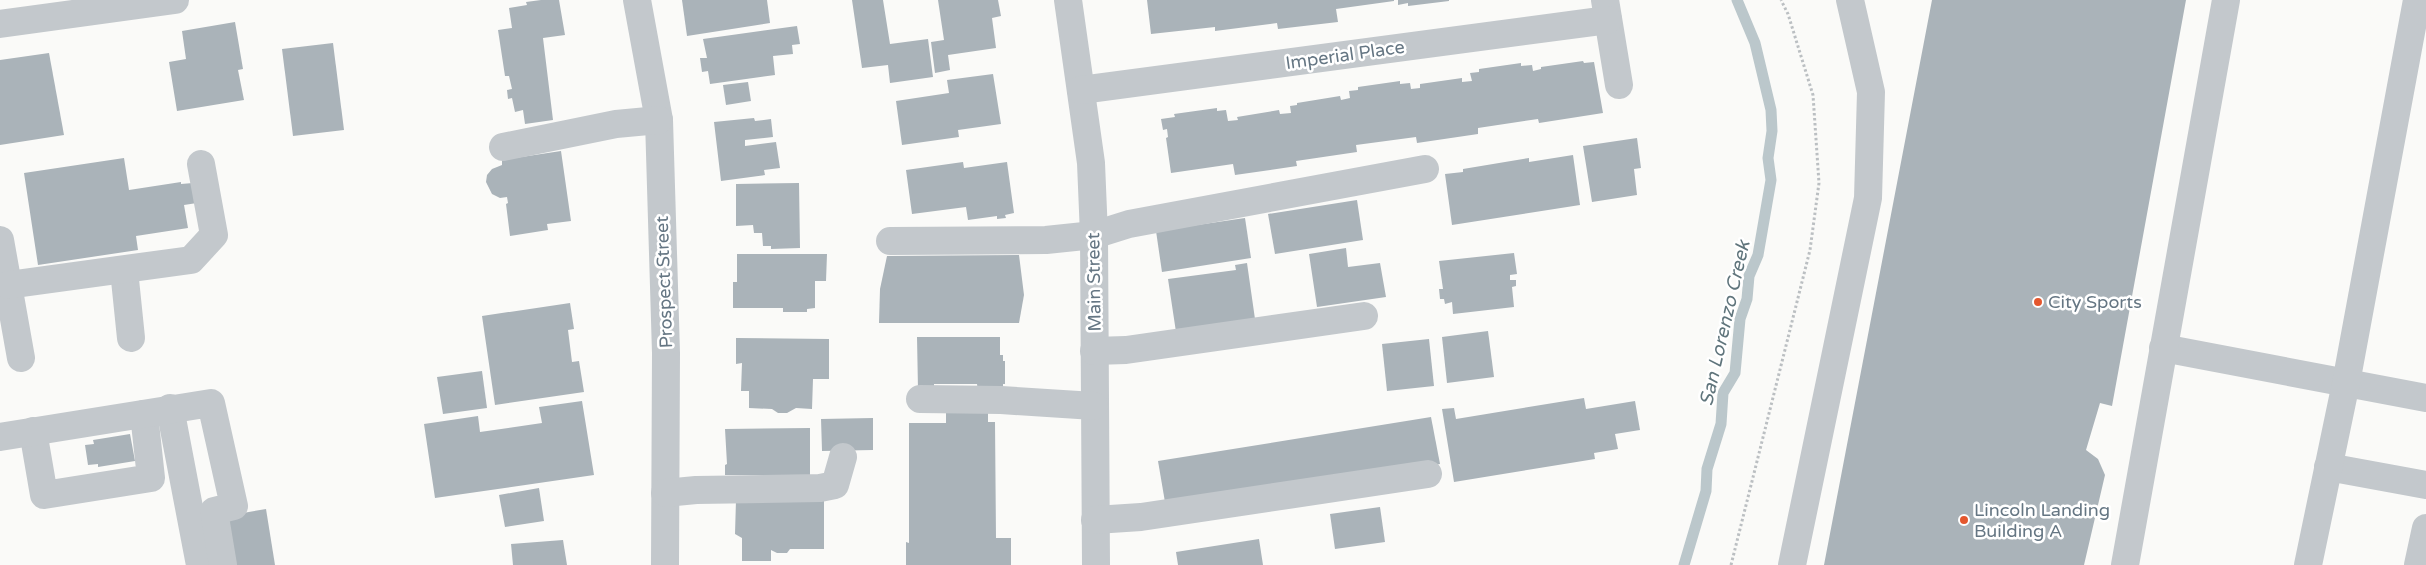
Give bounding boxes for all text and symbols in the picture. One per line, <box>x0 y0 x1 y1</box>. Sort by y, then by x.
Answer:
street label: Imperial Place <box>1284 36 1406 74</box>
street label: Prospect Street <box>651 215 677 348</box>
street label: Main Street <box>1082 232 1106 332</box>
water label: San Lorenzo Creek <box>1695 237 1755 408</box>
place label: City Sports <box>2048 291 2142 313</box>
marker: City Sports <box>2032 296 2044 308</box>
place label: Lincoln Landing Building A <box>1974 499 2110 542</box>
marker: Lincoln Landing Building A <box>1958 514 1970 526</box>

